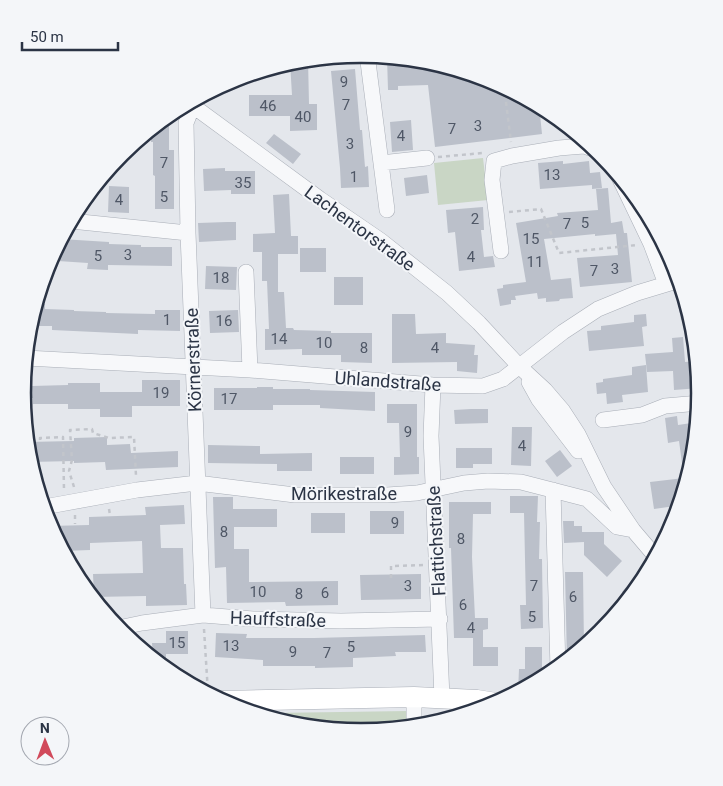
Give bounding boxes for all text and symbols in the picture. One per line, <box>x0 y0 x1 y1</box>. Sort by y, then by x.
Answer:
scale bar <box>22 20 119 52</box>
text: 50 m <box>30 28 64 46</box>
house number: 9 <box>340 73 348 91</box>
house number: 7 <box>342 96 350 114</box>
house number: 46 <box>260 97 276 115</box>
house number: 40 <box>295 108 311 126</box>
house number: 3 <box>474 117 482 135</box>
house number: 7 <box>448 120 456 138</box>
house number: 4 <box>397 127 406 145</box>
house number: 3 <box>346 135 354 153</box>
house number: 7 <box>160 154 168 172</box>
house number: 13 <box>544 166 560 184</box>
house number: 1 <box>350 168 358 186</box>
house number: 35 <box>235 174 251 192</box>
street label: Lachentorstraße <box>301 181 419 275</box>
house number: 5 <box>160 188 168 206</box>
house number: 4 <box>115 191 124 209</box>
house number: 2 <box>471 210 479 228</box>
house number: 5 <box>581 214 589 232</box>
house number: 7 <box>563 215 571 233</box>
house number: 15 <box>523 230 539 248</box>
house number: 3 <box>124 246 132 264</box>
house number: 5 <box>94 247 102 265</box>
house number: 4 <box>467 248 476 266</box>
house number: 11 <box>527 253 543 271</box>
house number: 3 <box>611 260 619 278</box>
house number: 7 <box>590 262 598 280</box>
house number: 18 <box>213 269 229 287</box>
street label: Körnerstraße <box>181 308 205 412</box>
house number: 1 <box>163 311 171 329</box>
house number: 16 <box>216 312 232 330</box>
house number: 14 <box>271 330 288 348</box>
house number: 10 <box>316 334 332 352</box>
house number: 8 <box>360 339 368 357</box>
house number: 4 <box>431 339 440 357</box>
street label: Uhlandstraße <box>334 367 442 395</box>
house number: 19 <box>153 384 169 402</box>
house number: 17 <box>221 390 237 408</box>
house number: 9 <box>404 423 412 441</box>
house number: 4 <box>518 437 527 455</box>
street label: Mörikestraße <box>291 483 397 504</box>
street label: Flattichstraße <box>423 485 449 597</box>
house number: 9 <box>391 514 399 532</box>
house number: 8 <box>220 523 228 541</box>
house number: 8 <box>457 530 465 548</box>
house number: 3 <box>404 577 412 595</box>
house number: 7 <box>530 577 538 595</box>
house number: 10 <box>250 583 266 601</box>
house number: 6 <box>321 584 329 602</box>
house number: 8 <box>295 585 303 603</box>
house number: 6 <box>569 588 577 606</box>
house number: 6 <box>459 596 467 614</box>
street label: Hauffstraße <box>230 607 326 631</box>
house number: 5 <box>528 608 536 626</box>
house number: 4 <box>467 619 476 637</box>
house number: 15 <box>169 634 185 652</box>
house number: 13 <box>223 637 239 655</box>
house number: 5 <box>347 638 355 656</box>
house number: 9 <box>289 643 297 661</box>
house number: 7 <box>323 644 331 662</box>
north arrow <box>20 716 70 766</box>
text: N <box>40 720 50 736</box>

